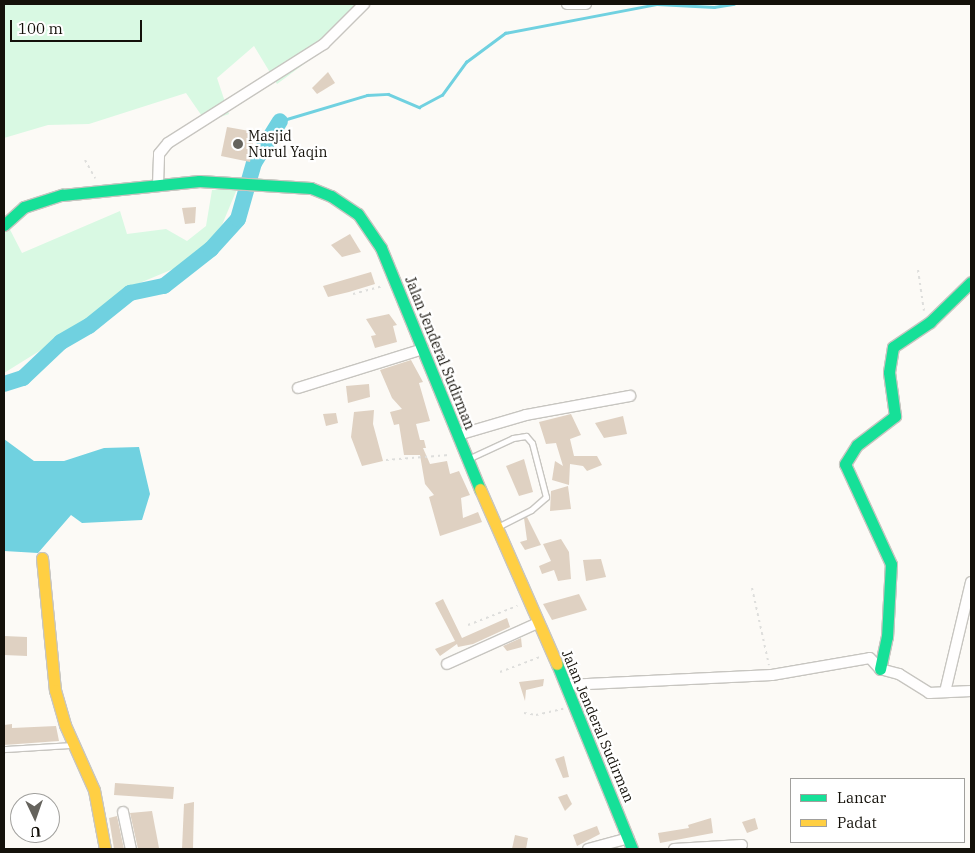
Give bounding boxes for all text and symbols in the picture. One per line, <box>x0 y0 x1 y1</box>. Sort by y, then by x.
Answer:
scale bar <box>12 10 145 42</box>
text: 100 m <box>18 19 63 38</box>
place label: Masjid Nurul Yaqin <box>248 128 327 160</box>
marker: Masjid Nurul Yaqin <box>232 138 244 150</box>
street label: Jalan Jenderal Sudirman <box>401 274 479 432</box>
street label: Jalan Jenderal Sudirman <box>558 647 638 805</box>
legend <box>790 778 965 843</box>
text: Lancar <box>837 788 886 807</box>
north arrow <box>10 793 60 843</box>
text: Padat <box>837 813 877 832</box>
text: U <box>30 823 42 841</box>

